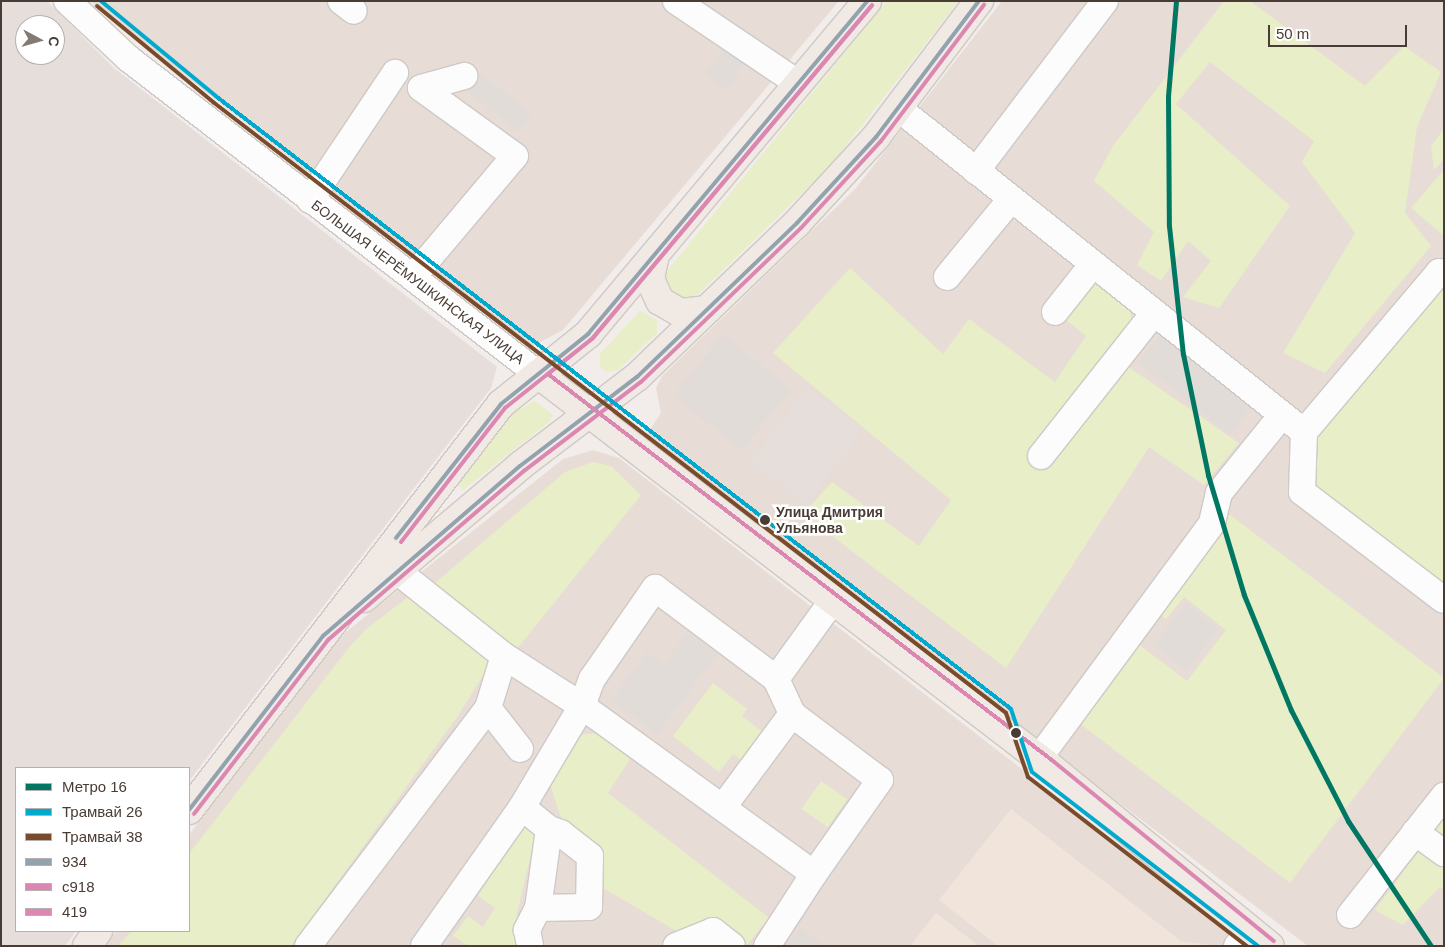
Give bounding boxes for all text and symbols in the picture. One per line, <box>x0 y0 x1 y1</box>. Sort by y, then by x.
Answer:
north arrow <box>15 15 65 65</box>
scale bar <box>1270 15 1409 47</box>
text: 50 m <box>1276 25 1309 42</box>
text: С <box>45 36 62 47</box>
street label: БОЛЬШАЯ ЧЕРЁМУШКИНСКАЯ УЛИЦА <box>308 196 528 368</box>
place label: Улица Дмитрия Ульянова <box>776 504 883 536</box>
marker: Улица Дмитрия Ульянова <box>758 513 772 527</box>
unlabelled marker <box>1011 728 1021 738</box>
legend <box>15 767 190 932</box>
text: Метро 16 <box>62 778 127 795</box>
text: Трамвай 26 <box>62 803 143 820</box>
text: Трамвай 38 <box>62 828 143 845</box>
text: 934 <box>62 853 87 870</box>
text: с918 <box>62 878 95 895</box>
text: 419 <box>62 903 87 920</box>

